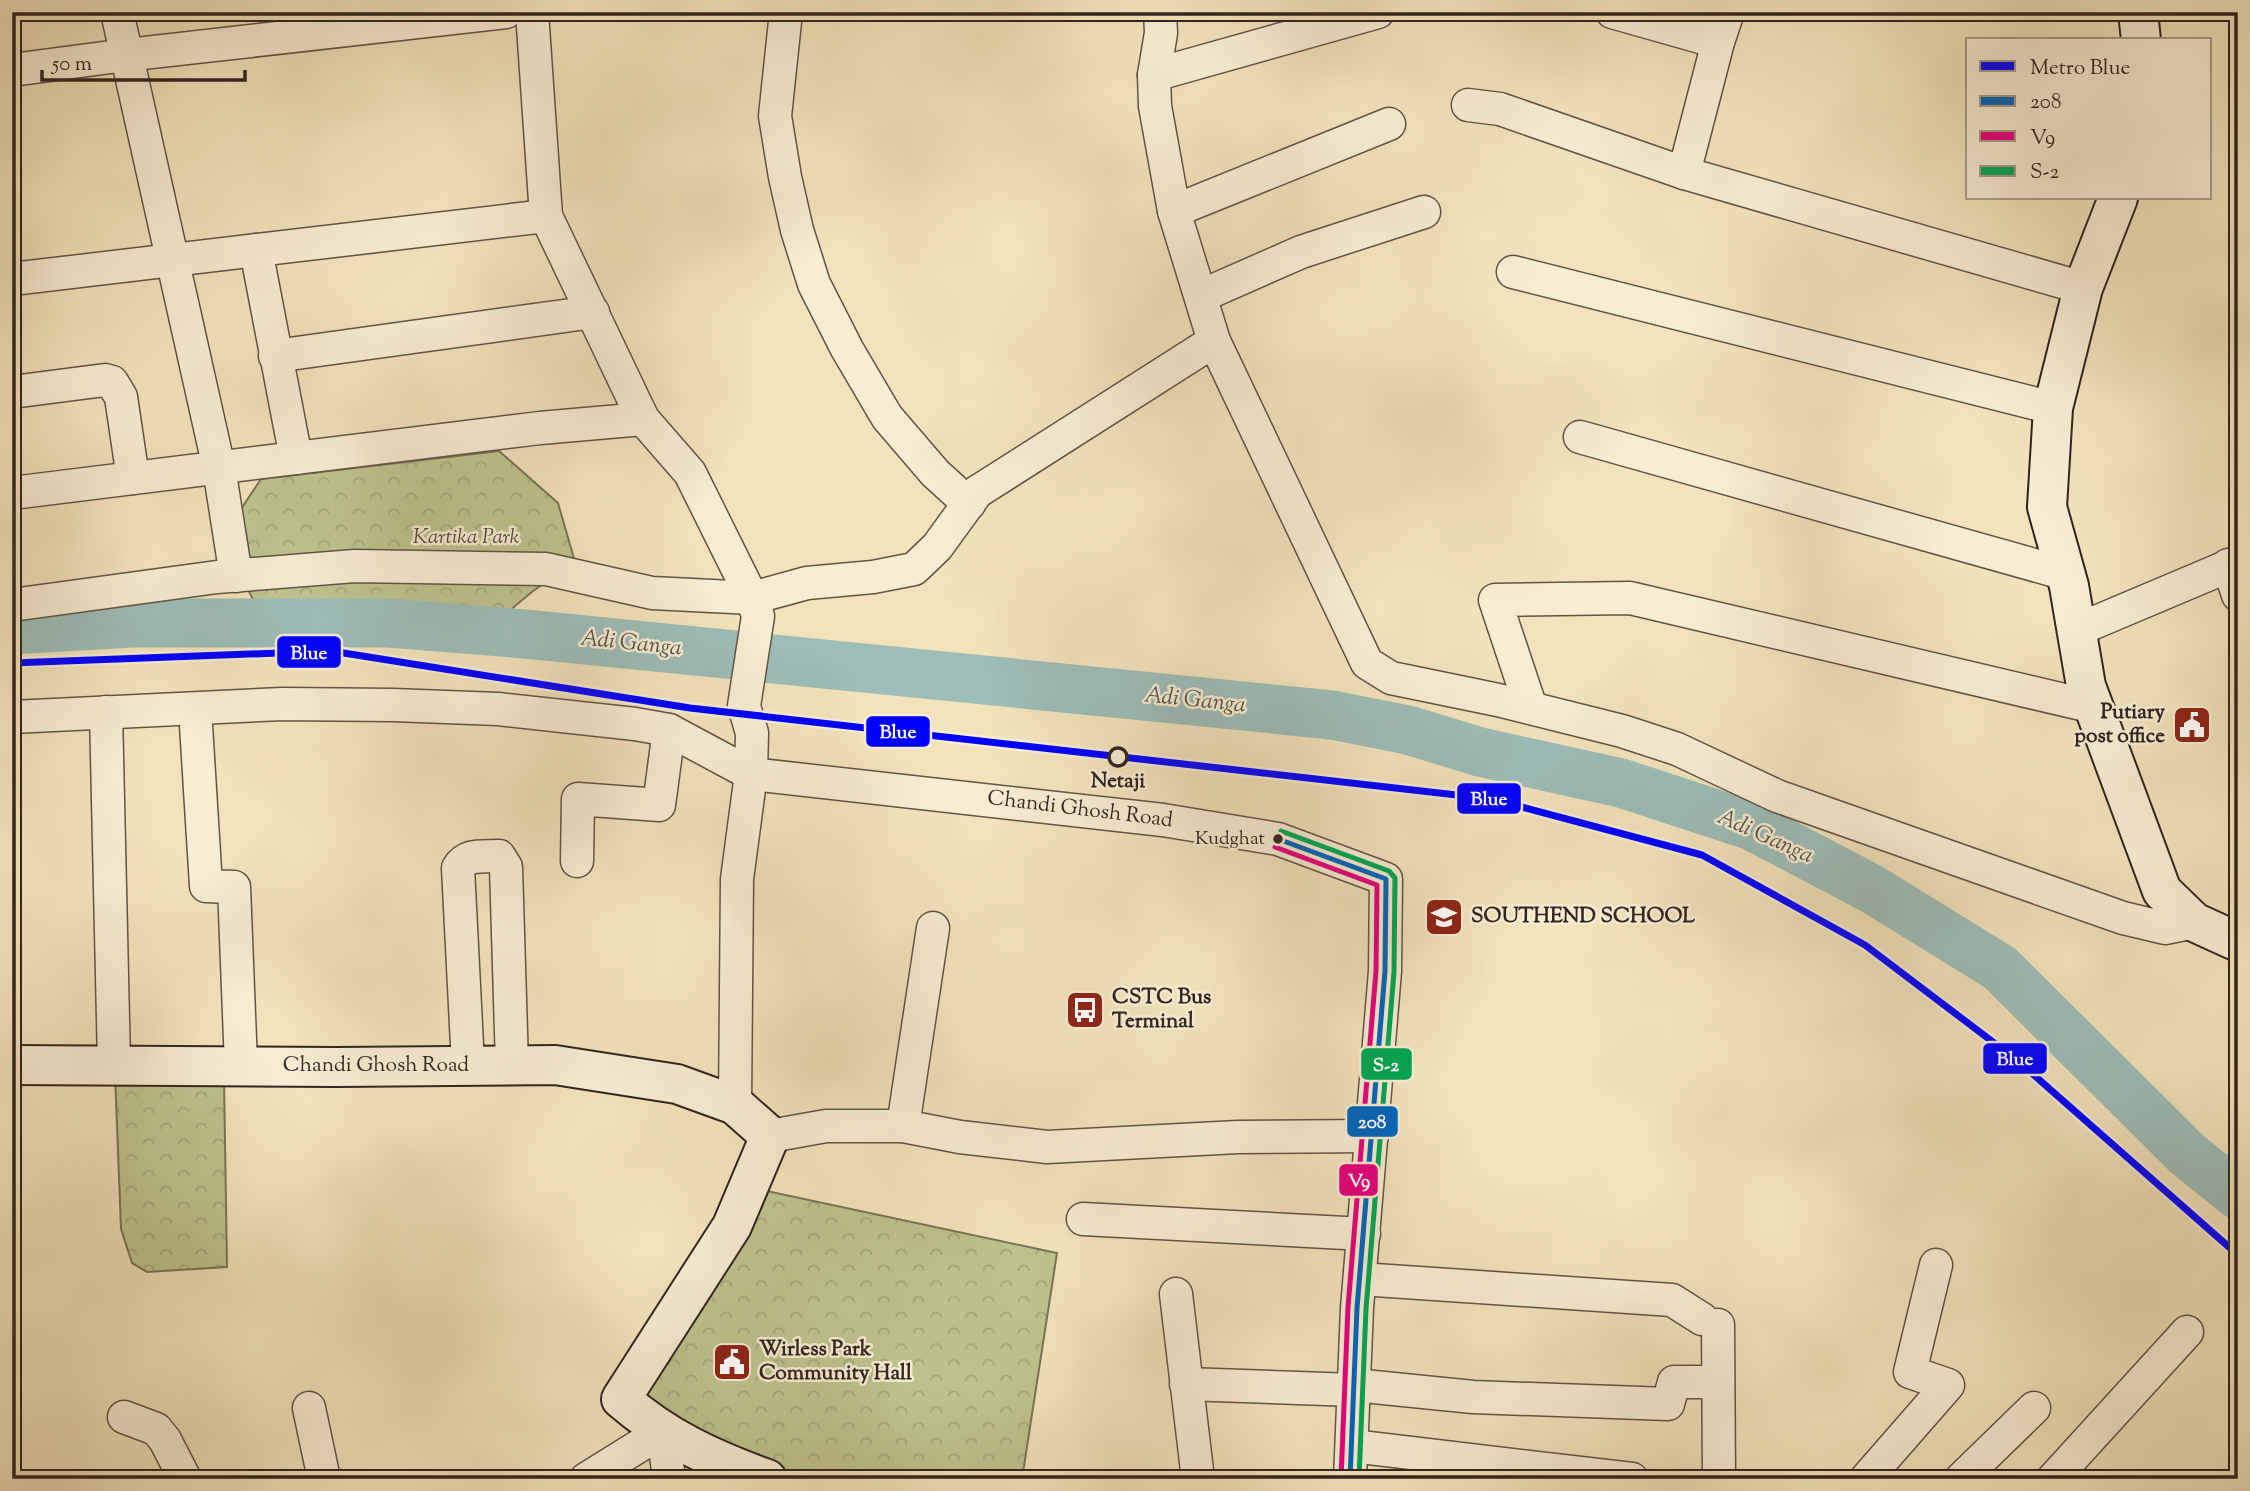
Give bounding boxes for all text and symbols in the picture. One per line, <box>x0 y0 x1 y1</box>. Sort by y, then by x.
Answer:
scale bar <box>42 38 245 82</box>
legend <box>1966 38 2212 200</box>
text: 50 m <box>51 50 92 80</box>
text: Metro Blue <box>2030 54 2130 84</box>
text: 208 <box>2030 88 2061 118</box>
text: V9 <box>2030 124 2055 154</box>
text: S-2 <box>2030 158 2059 188</box>
park label: Kartika Park <box>413 523 520 553</box>
water label: Adi Ganga <box>578 622 684 666</box>
line badge: Blue <box>276 635 342 669</box>
text: Blue <box>291 641 328 668</box>
water label: Adi Ganga <box>1142 679 1248 723</box>
place label: Putiary post office <box>2074 698 2166 752</box>
public building icon: Putiary post office <box>2171 704 2213 746</box>
line badge: Blue <box>865 715 931 748</box>
text: Blue <box>880 720 917 747</box>
marker: Netaji <box>1108 747 1128 767</box>
place label: Netaji <box>1091 767 1145 797</box>
line badge: Blue <box>1456 782 1522 815</box>
street label: Chandi Ghosh Road <box>986 784 1175 836</box>
text: Blue <box>1471 787 1508 814</box>
water label: Adi Ganga <box>1712 801 1818 873</box>
place label: Kudghat <box>1195 826 1265 853</box>
marker: Kudghat <box>1271 832 1285 846</box>
school or university icon: SOUTHEND SCHOOL <box>1423 896 1465 938</box>
place label: SOUTHEND SCHOOL <box>1471 902 1695 932</box>
place label: CSTC Bus Terminal <box>1112 983 1211 1037</box>
bus stop icon: CSTC Bus Terminal <box>1064 989 1106 1031</box>
line badge: Blue <box>1982 1042 2048 1075</box>
line badge: S-2 <box>1360 1047 1413 1081</box>
text: Blue <box>1997 1047 2034 1074</box>
street label: Chandi Ghosh Road <box>283 1051 469 1081</box>
text: S-2 <box>1373 1053 1399 1080</box>
line badge: 208 <box>1346 1105 1399 1138</box>
text: 208 <box>1358 1110 1387 1137</box>
line badge: V9 <box>1338 1163 1379 1197</box>
text: V9 <box>1348 1169 1370 1196</box>
place label: Wirless Park Community Hall <box>759 1335 912 1389</box>
public building icon: Wirless Park Community Hall <box>711 1341 753 1383</box>

